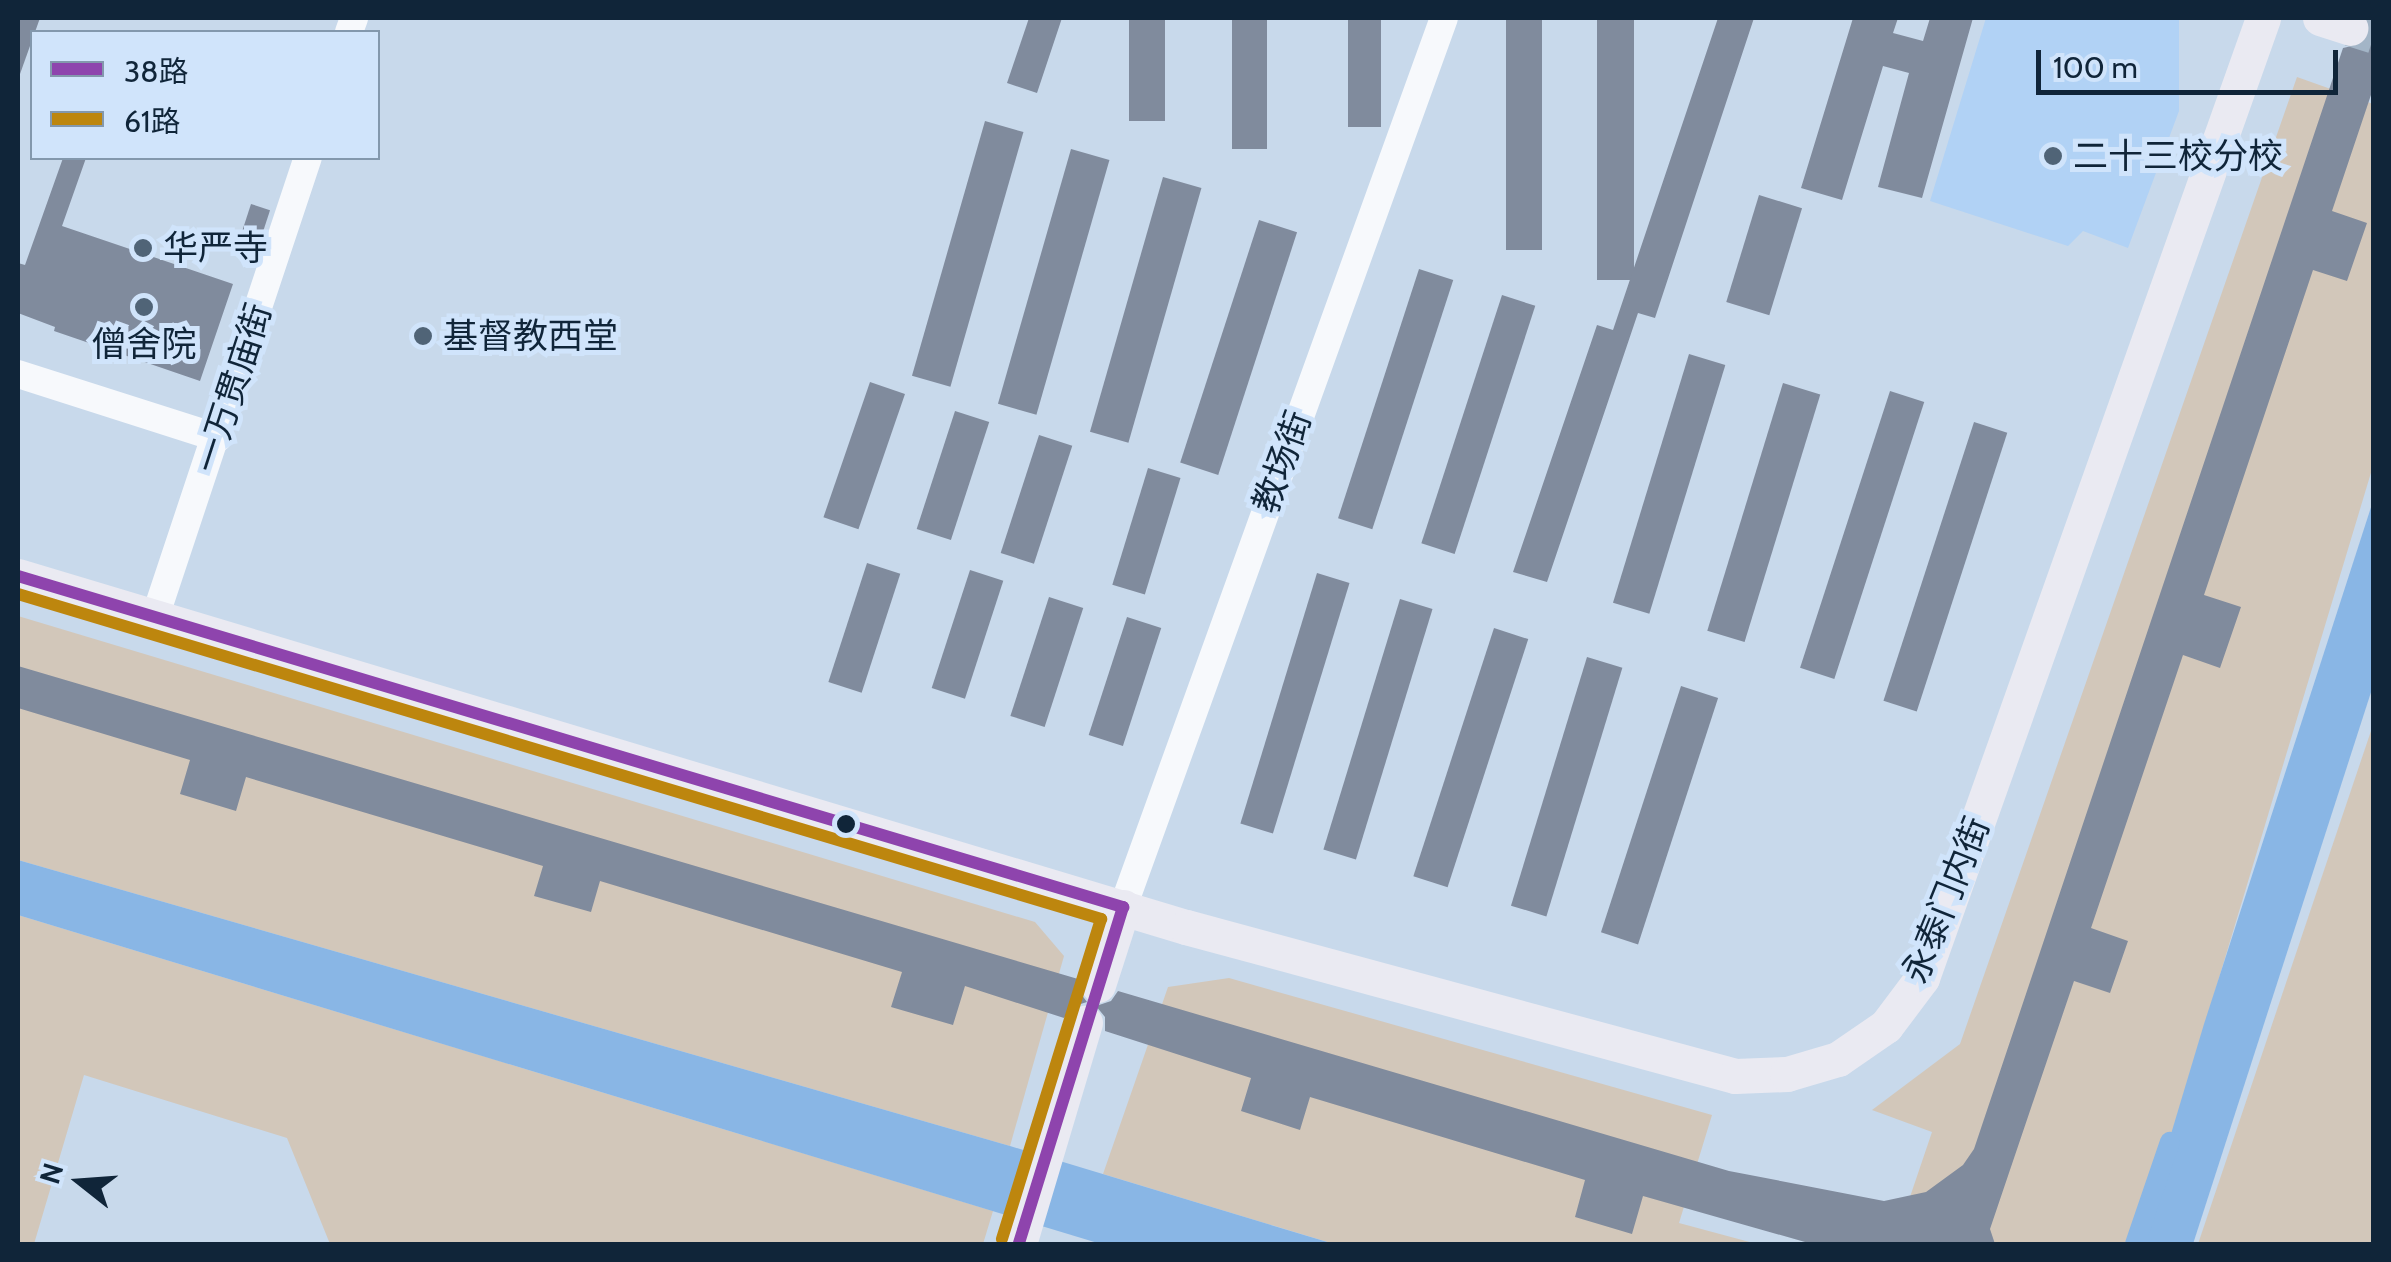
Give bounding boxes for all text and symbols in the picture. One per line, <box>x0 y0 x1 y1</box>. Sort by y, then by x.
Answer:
legend <box>30 30 380 160</box>
scale bar <box>2041 30 2344 92</box>
text: 100 m <box>2053 49 2138 86</box>
text: 38路 <box>124 53 188 90</box>
text: 61路 <box>124 103 181 140</box>
place label: 二十三校分校 <box>2073 135 2283 177</box>
marker: 二十三校分校 <box>2042 145 2064 167</box>
place label: 华严寺 <box>163 227 268 269</box>
marker: 华严寺 <box>132 237 154 259</box>
marker: 僧舍院 <box>133 296 155 318</box>
street label: 一万贯庙街 <box>186 298 280 478</box>
place label: 基督教西堂 <box>443 315 618 357</box>
place label: 僧舍院 <box>92 323 196 365</box>
marker: 基督教西堂 <box>412 325 434 347</box>
street label: 教场街 <box>1244 405 1320 519</box>
street label: 永泰门内街 <box>1894 811 1998 989</box>
unlabelled marker <box>836 814 856 834</box>
north arrow <box>30 1132 130 1232</box>
text: N <box>32 1159 70 1188</box>

